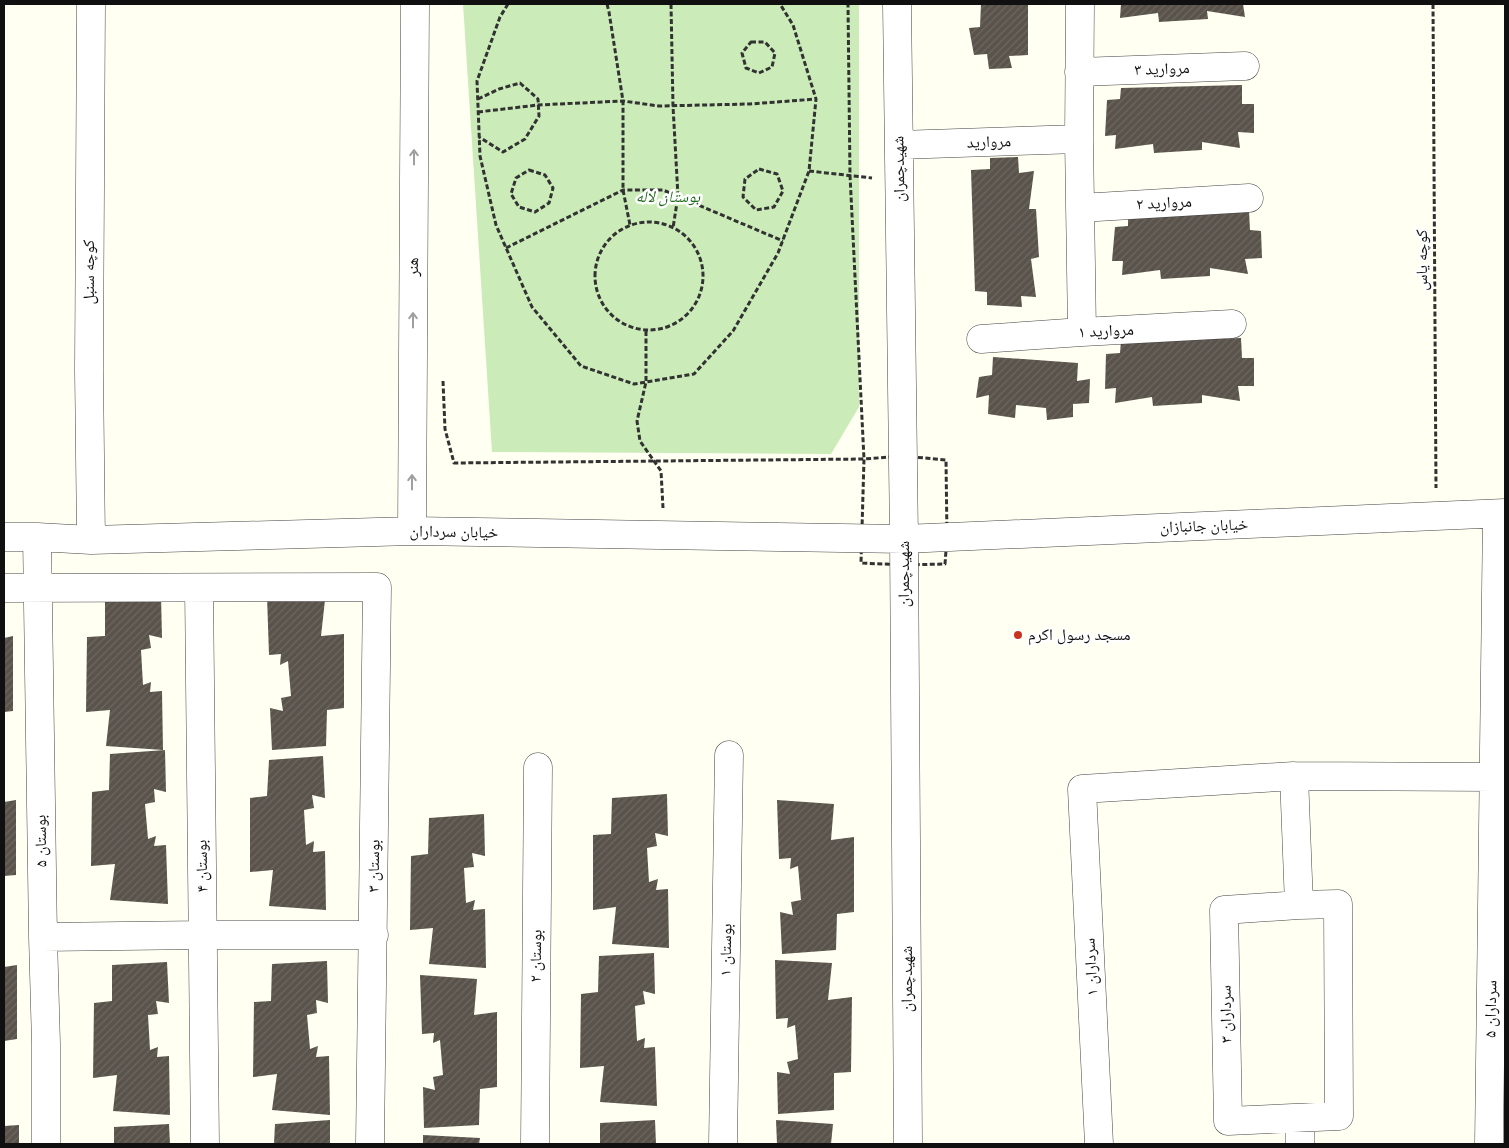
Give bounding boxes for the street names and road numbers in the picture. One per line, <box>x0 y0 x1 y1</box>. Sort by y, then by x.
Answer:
street label: مروارید ۳ <box>1134 56 1190 82</box>
street label: مروارید <box>966 129 1012 155</box>
street label: شهیدچمران <box>886 136 912 202</box>
street label: مروارید ۲ <box>1136 190 1192 216</box>
street label: کوچه یاس <box>1410 229 1434 291</box>
street label: کوچه سنبل <box>77 239 101 304</box>
street label: هنر <box>401 257 425 278</box>
street label: مروارید ۱ <box>1078 318 1134 344</box>
street label: خیابان جانبازان <box>1159 512 1249 540</box>
street label: خیابان سرداران <box>410 519 498 545</box>
street label: شهیدچمران <box>892 541 916 607</box>
street label: بوستان ۵ <box>29 814 53 868</box>
street label: بوستان ۴ <box>190 839 214 893</box>
street label: بوستان ۳ <box>362 839 386 893</box>
street label: بوستان ۱ <box>714 923 738 977</box>
street label: بوستان ۲ <box>524 929 548 983</box>
street label: سرداران ۱ <box>1077 937 1105 997</box>
street label: شهیدچمران <box>895 946 919 1012</box>
street label: سرداران ۵ <box>1478 980 1504 1038</box>
street label: سرداران ۳ <box>1213 985 1239 1043</box>

